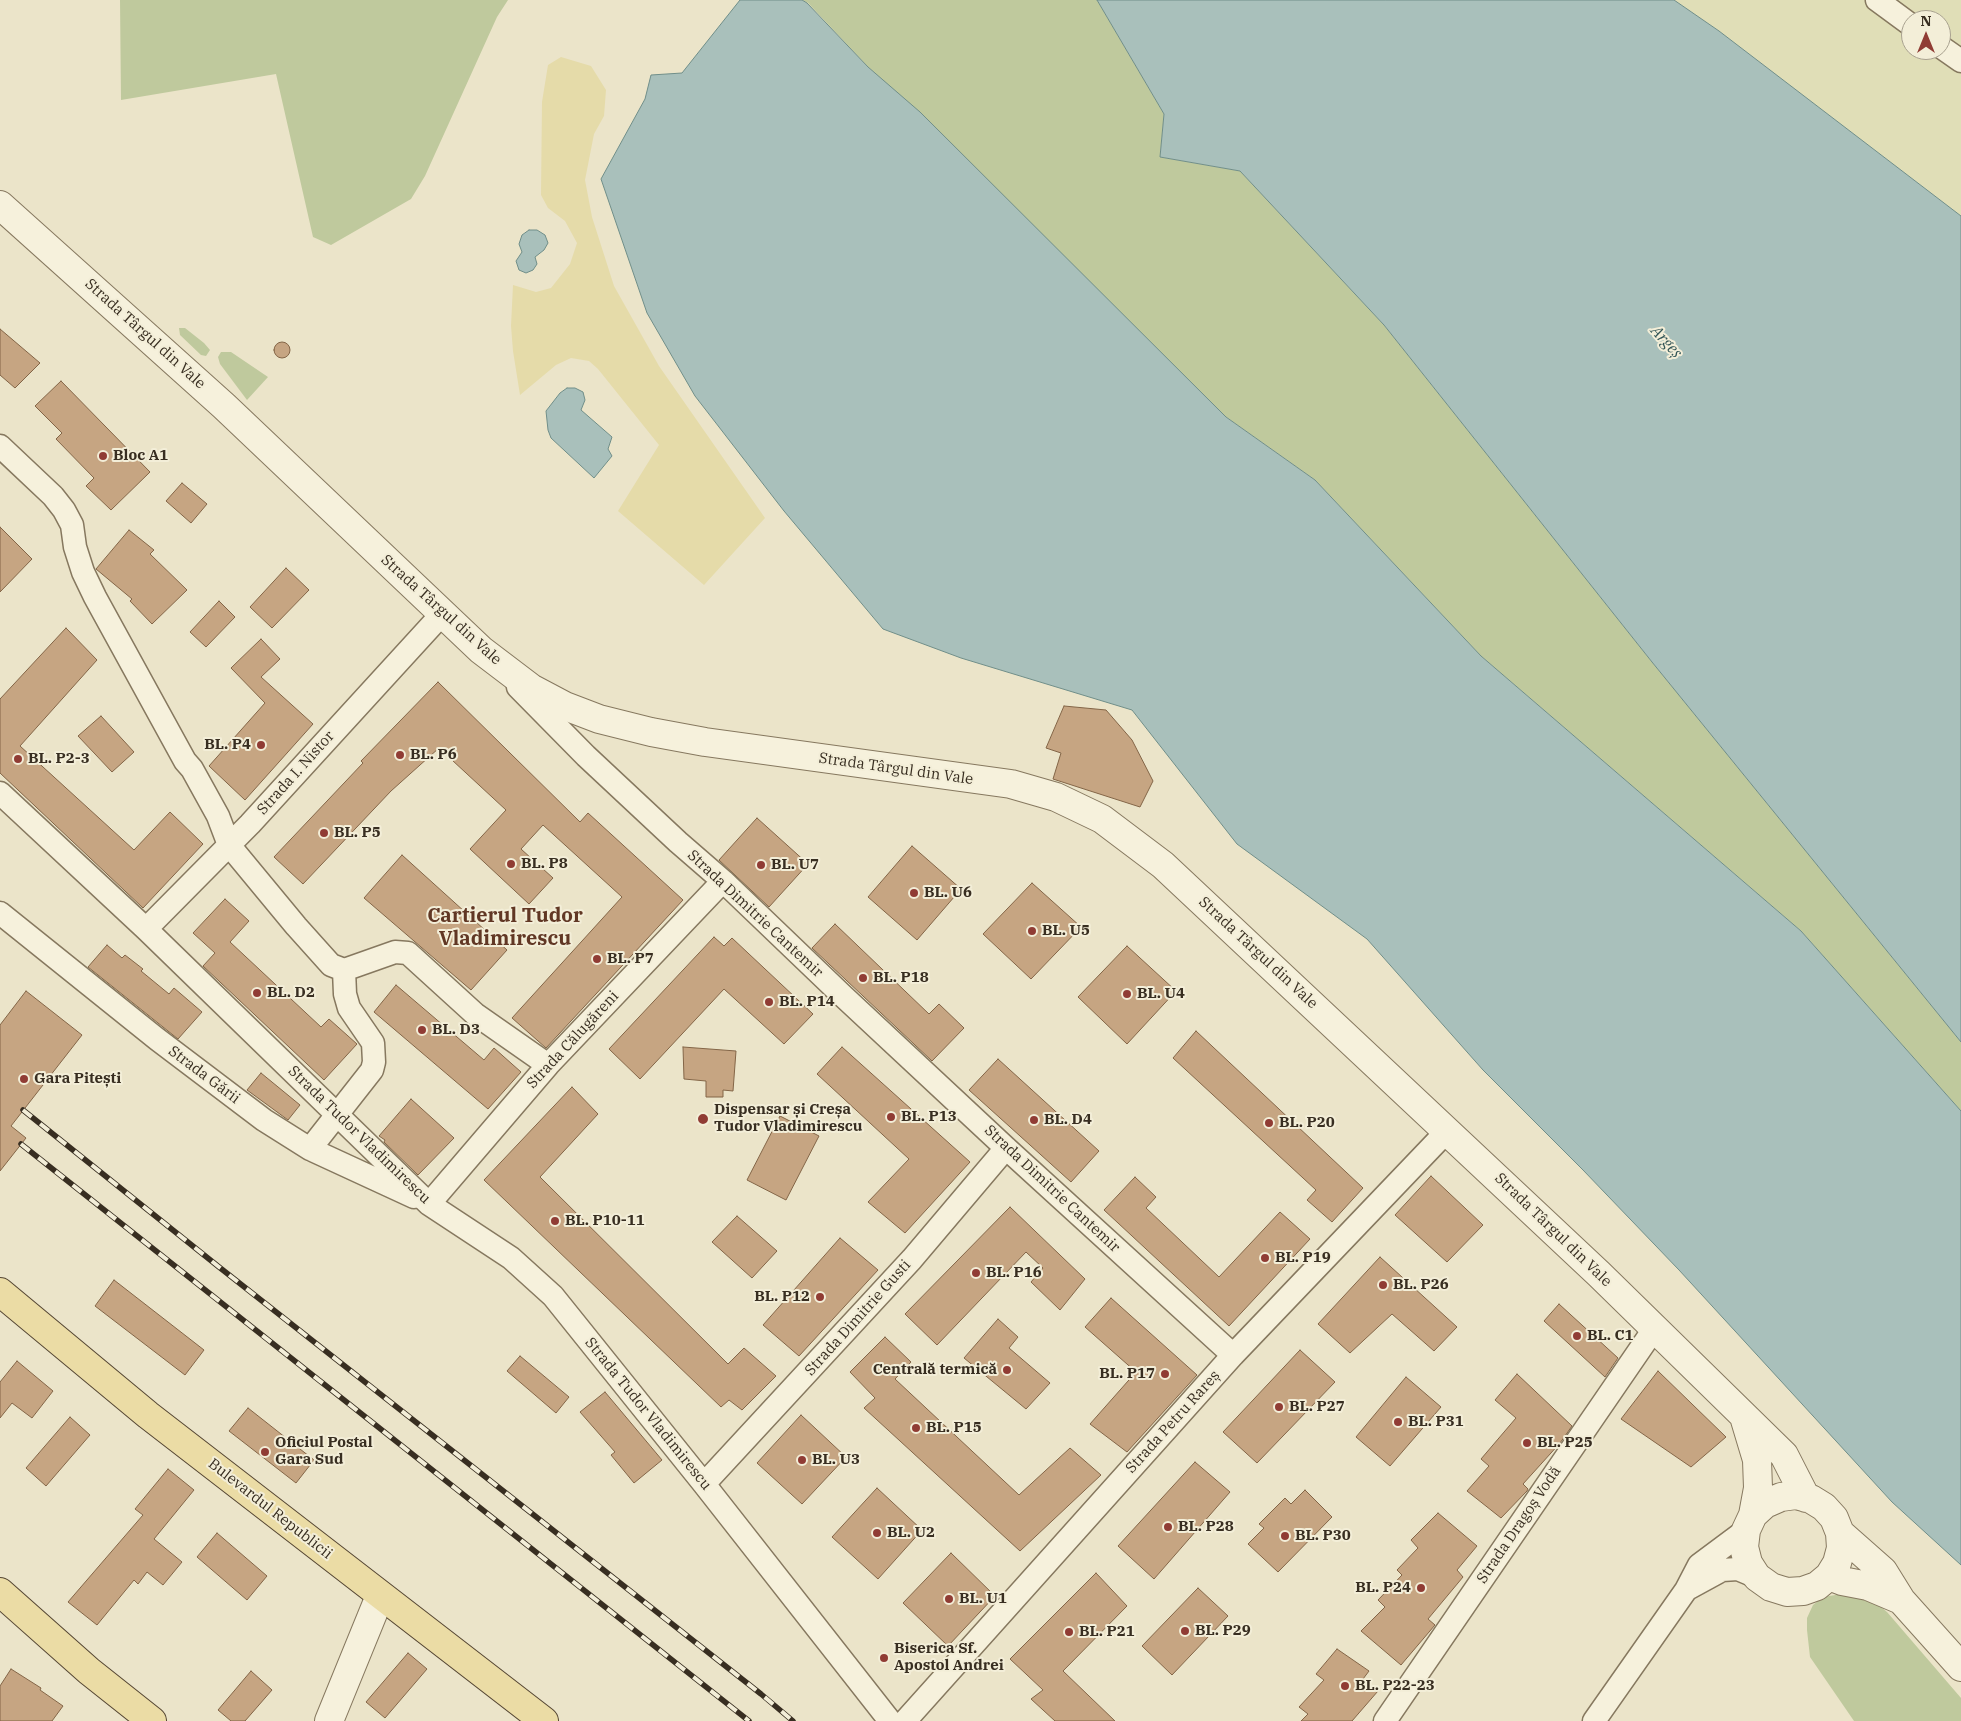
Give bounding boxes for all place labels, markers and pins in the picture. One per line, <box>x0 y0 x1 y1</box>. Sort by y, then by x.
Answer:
place label: Bloc A1 <box>113 447 168 465</box>
marker: Bloc A1 <box>97 450 109 462</box>
place label: BL. P4 <box>204 736 251 754</box>
marker: BL. P4 <box>255 739 267 751</box>
place label: BL. P6 <box>410 746 457 764</box>
marker: BL. P6 <box>394 749 406 761</box>
place label: BL. P2-3 <box>28 750 90 768</box>
marker: BL. P2-3 <box>12 753 24 765</box>
place label: BL. P5 <box>334 824 381 842</box>
marker: BL. P5 <box>318 827 330 839</box>
place label: BL. P8 <box>521 855 568 873</box>
place label: BL. U7 <box>771 856 819 874</box>
marker: BL. P8 <box>505 858 517 870</box>
marker: BL. U7 <box>755 859 767 871</box>
place label: BL. U6 <box>924 884 972 902</box>
marker: BL. U6 <box>908 887 920 899</box>
place label: BL. U5 <box>1042 922 1090 940</box>
marker: BL. U5 <box>1026 925 1038 937</box>
place label: BL. P7 <box>607 950 654 968</box>
marker: BL. P7 <box>591 953 603 965</box>
place label: BL. P18 <box>873 969 929 987</box>
marker: BL. P18 <box>857 972 869 984</box>
place label: BL. D2 <box>267 984 315 1002</box>
place label: BL. U4 <box>1137 985 1185 1003</box>
marker: BL. D2 <box>251 987 263 999</box>
marker: BL. U4 <box>1121 988 1133 1000</box>
place label: BL. P14 <box>779 993 835 1011</box>
marker: BL. P14 <box>763 996 775 1008</box>
place label: BL. D3 <box>432 1021 480 1039</box>
marker: BL. D3 <box>416 1024 428 1036</box>
place label: Gara Pitești <box>34 1070 121 1088</box>
marker: Gara Pitești <box>18 1073 30 1085</box>
place label: Dispensar și Creșa Tudor Vladimirescu <box>714 1101 862 1136</box>
place label: BL. P13 <box>901 1108 957 1126</box>
marker: BL. P13 <box>885 1111 897 1123</box>
place label: BL. D4 <box>1044 1111 1092 1129</box>
marker: Dispensar și Creșa Tudor Vladimirescu <box>696 1112 710 1126</box>
marker: BL. D4 <box>1028 1114 1040 1126</box>
place label: BL. P20 <box>1279 1114 1335 1132</box>
marker: BL. P20 <box>1263 1117 1275 1129</box>
place label: BL. P10-11 <box>565 1212 645 1230</box>
marker: BL. P10-11 <box>549 1215 561 1227</box>
place label: BL. P19 <box>1275 1249 1331 1267</box>
marker: BL. P19 <box>1259 1252 1271 1264</box>
place label: BL. P16 <box>986 1264 1042 1282</box>
marker: BL. P16 <box>970 1267 982 1279</box>
place label: BL. P26 <box>1393 1276 1449 1294</box>
marker: BL. P26 <box>1377 1279 1389 1291</box>
place label: BL. P12 <box>754 1288 810 1306</box>
marker: BL. P12 <box>814 1291 826 1303</box>
place label: BL. C1 <box>1587 1327 1634 1345</box>
marker: BL. C1 <box>1571 1330 1583 1342</box>
place label: Centrală termică <box>873 1361 997 1379</box>
marker: Centrală termică <box>1001 1364 1013 1376</box>
place label: BL. P17 <box>1099 1365 1155 1383</box>
marker: BL. P17 <box>1159 1368 1171 1380</box>
place label: BL. P27 <box>1289 1398 1345 1416</box>
marker: BL. P27 <box>1273 1401 1285 1413</box>
place label: BL. P31 <box>1408 1413 1464 1431</box>
marker: BL. P31 <box>1392 1416 1404 1428</box>
place label: BL. P15 <box>926 1419 982 1437</box>
marker: BL. P15 <box>910 1422 922 1434</box>
place label: Oficiul Postal Gara Sud <box>275 1434 373 1469</box>
place label: BL. P25 <box>1537 1434 1593 1452</box>
marker: BL. P25 <box>1521 1437 1533 1449</box>
marker: Oficiul Postal Gara Sud <box>259 1446 271 1458</box>
place label: BL. U3 <box>812 1451 860 1469</box>
marker: BL. U3 <box>796 1454 808 1466</box>
place label: BL. P28 <box>1178 1518 1234 1536</box>
marker: BL. P28 <box>1162 1521 1174 1533</box>
place label: BL. U2 <box>887 1524 935 1542</box>
marker: BL. U2 <box>871 1527 883 1539</box>
place label: BL. P30 <box>1295 1527 1351 1545</box>
marker: BL. P30 <box>1279 1530 1291 1542</box>
place label: BL. P24 <box>1355 1579 1411 1597</box>
marker: BL. P24 <box>1415 1582 1427 1594</box>
place label: BL. U1 <box>959 1590 1007 1608</box>
marker: BL. U1 <box>943 1593 955 1605</box>
place label: BL. P29 <box>1195 1622 1251 1640</box>
place label: BL. P21 <box>1079 1623 1135 1641</box>
marker: BL. P29 <box>1179 1625 1191 1637</box>
marker: BL. P21 <box>1063 1626 1075 1638</box>
place label: Biserica Sf. Apostol Andrei <box>894 1640 1004 1675</box>
marker: Biserica Sf. Apostol Andrei <box>878 1652 890 1664</box>
place label: BL. P22-23 <box>1355 1677 1435 1695</box>
marker: BL. P22-23 <box>1339 1680 1351 1692</box>

